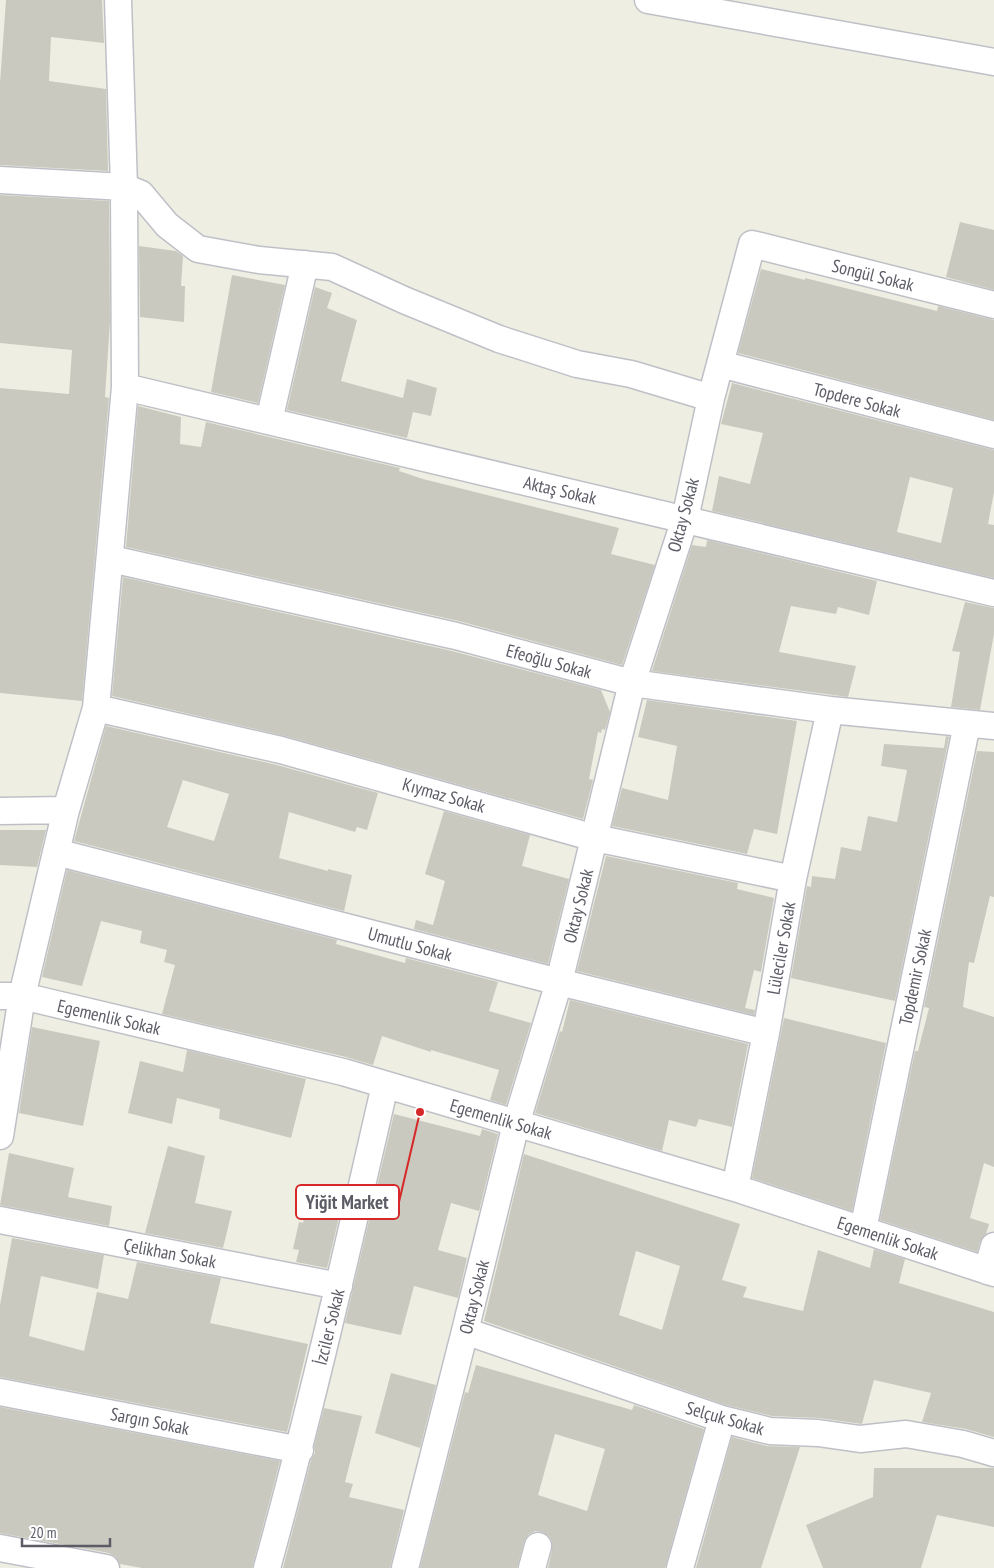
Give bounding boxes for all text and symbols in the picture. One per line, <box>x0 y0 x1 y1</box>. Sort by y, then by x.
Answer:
street label: Songül Sokak <box>830 254 916 296</box>
street label: Topdere Sokak <box>811 377 903 423</box>
street label: Aktaş Sokak <box>521 470 599 510</box>
street label: Oktay Sokak <box>662 475 704 555</box>
street label: Efeoğlu Sokak <box>504 639 594 683</box>
street label: Kıymaz Sokak <box>400 772 488 818</box>
street label: Oktay Sokak <box>558 866 598 946</box>
street label: Lüleciler Sokak <box>762 900 800 996</box>
street label: Umutlu Sokak <box>365 922 455 966</box>
street label: Topdemir Sokak <box>894 927 936 1027</box>
street label: Egemenlik Sokak <box>55 994 163 1040</box>
street label: Egemenlik Sokak <box>447 1093 555 1145</box>
callout: Yiğit Market <box>296 1185 399 1219</box>
text: Yiğit Market <box>304 1190 389 1214</box>
street label: Egemenlik Sokak <box>834 1211 942 1265</box>
street label: Çelikhan Sokak <box>122 1233 218 1273</box>
street label: Oktay Sokak <box>454 1257 494 1337</box>
street label: İzciler Sokak <box>308 1286 350 1368</box>
street label: Selçuk Sokak <box>683 1396 767 1440</box>
street label: Sargın Sokak <box>109 1402 191 1440</box>
scale bar <box>22 1516 110 1548</box>
text: 20 m <box>30 1523 56 1542</box>

